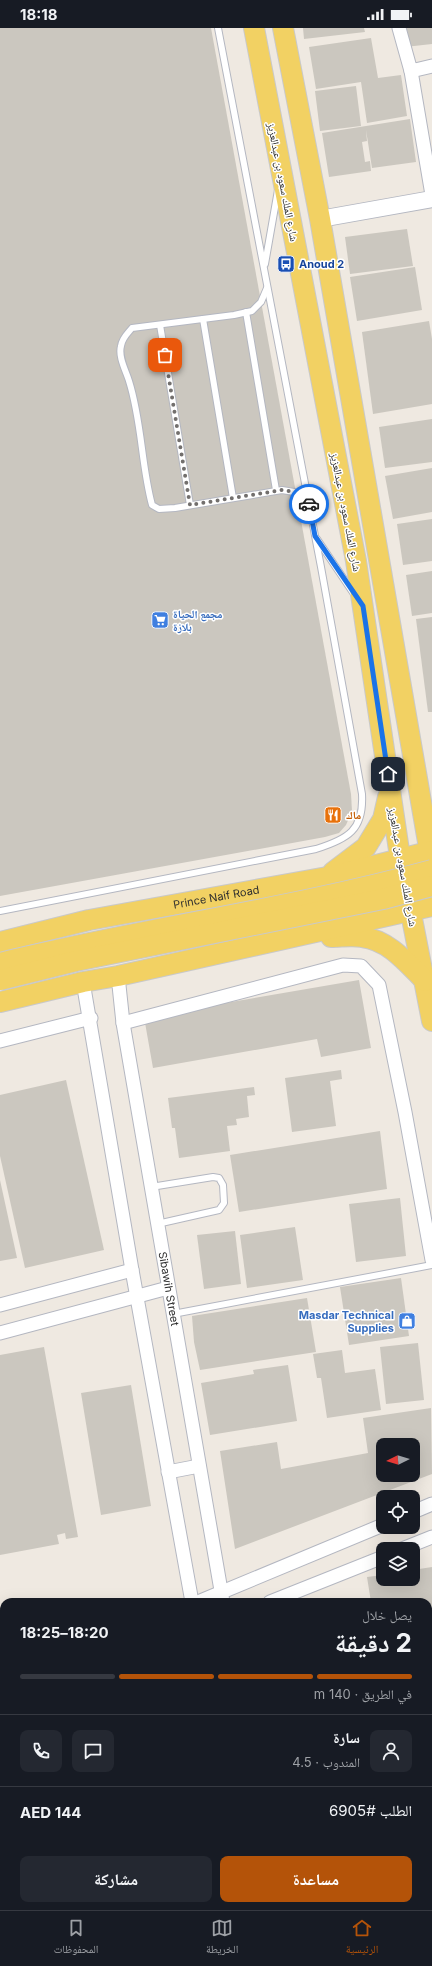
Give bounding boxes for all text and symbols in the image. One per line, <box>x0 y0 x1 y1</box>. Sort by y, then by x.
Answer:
text: 18:18 <box>20 5 57 24</box>
street label: شارع الملك سعود بن عبدالعزيز <box>264 120 301 243</box>
bus stop icon: Anoud 2 <box>276 254 296 274</box>
place label: Anoud 2 <box>299 257 344 271</box>
pin <box>148 338 182 372</box>
icon: bag <box>154 344 176 366</box>
street label: شارع الملك سعود بن عبدالعزيز <box>327 450 364 573</box>
courier <box>289 484 329 524</box>
icon: car <box>298 493 320 515</box>
place label: مجمع الحياة بلازة <box>173 607 222 634</box>
supermarket icon: مجمع الحياة بلازة <box>150 610 170 630</box>
pin <box>371 757 405 791</box>
icon: home <box>377 763 399 785</box>
restaurant icon: ماك <box>323 805 343 825</box>
street label: شارع الملك سعود بن عبدالعزيز <box>385 805 420 928</box>
place label: ماك <box>346 808 361 822</box>
street label: Prince Naif Road <box>172 882 260 912</box>
street label: Sibawih Street <box>156 1251 182 1327</box>
place label: Masdar Technical Supplies <box>299 1308 394 1335</box>
shop icon: Masdar Technical Supplies <box>397 1311 417 1331</box>
north arrow <box>376 1438 420 1482</box>
map controls <box>376 1438 420 1586</box>
button: locate <box>376 1490 420 1534</box>
button: layers <box>376 1542 420 1586</box>
text: يصل خلال <box>362 1607 412 1623</box>
text: 18:20–18:25 <box>20 1623 109 1642</box>
text: 2 دقيقة <box>335 1627 412 1658</box>
text: في الطريق · 140 m <box>314 1686 412 1702</box>
text: سارة <box>333 1728 360 1747</box>
button: phone <box>20 1730 62 1772</box>
button: chat <box>72 1730 114 1772</box>
button: person <box>370 1730 412 1772</box>
text: المندوب · 4.5 <box>292 1754 360 1770</box>
text: الطلب #6905 <box>329 1801 412 1820</box>
text: AED 144 <box>20 1803 81 1822</box>
button: مشاركة <box>20 1856 212 1902</box>
button: مساعدة <box>220 1856 412 1902</box>
tab: المحفوظات <box>54 1917 98 1960</box>
tab: الخريطة <box>206 1917 238 1960</box>
tab: الرئيسية <box>346 1917 378 1960</box>

